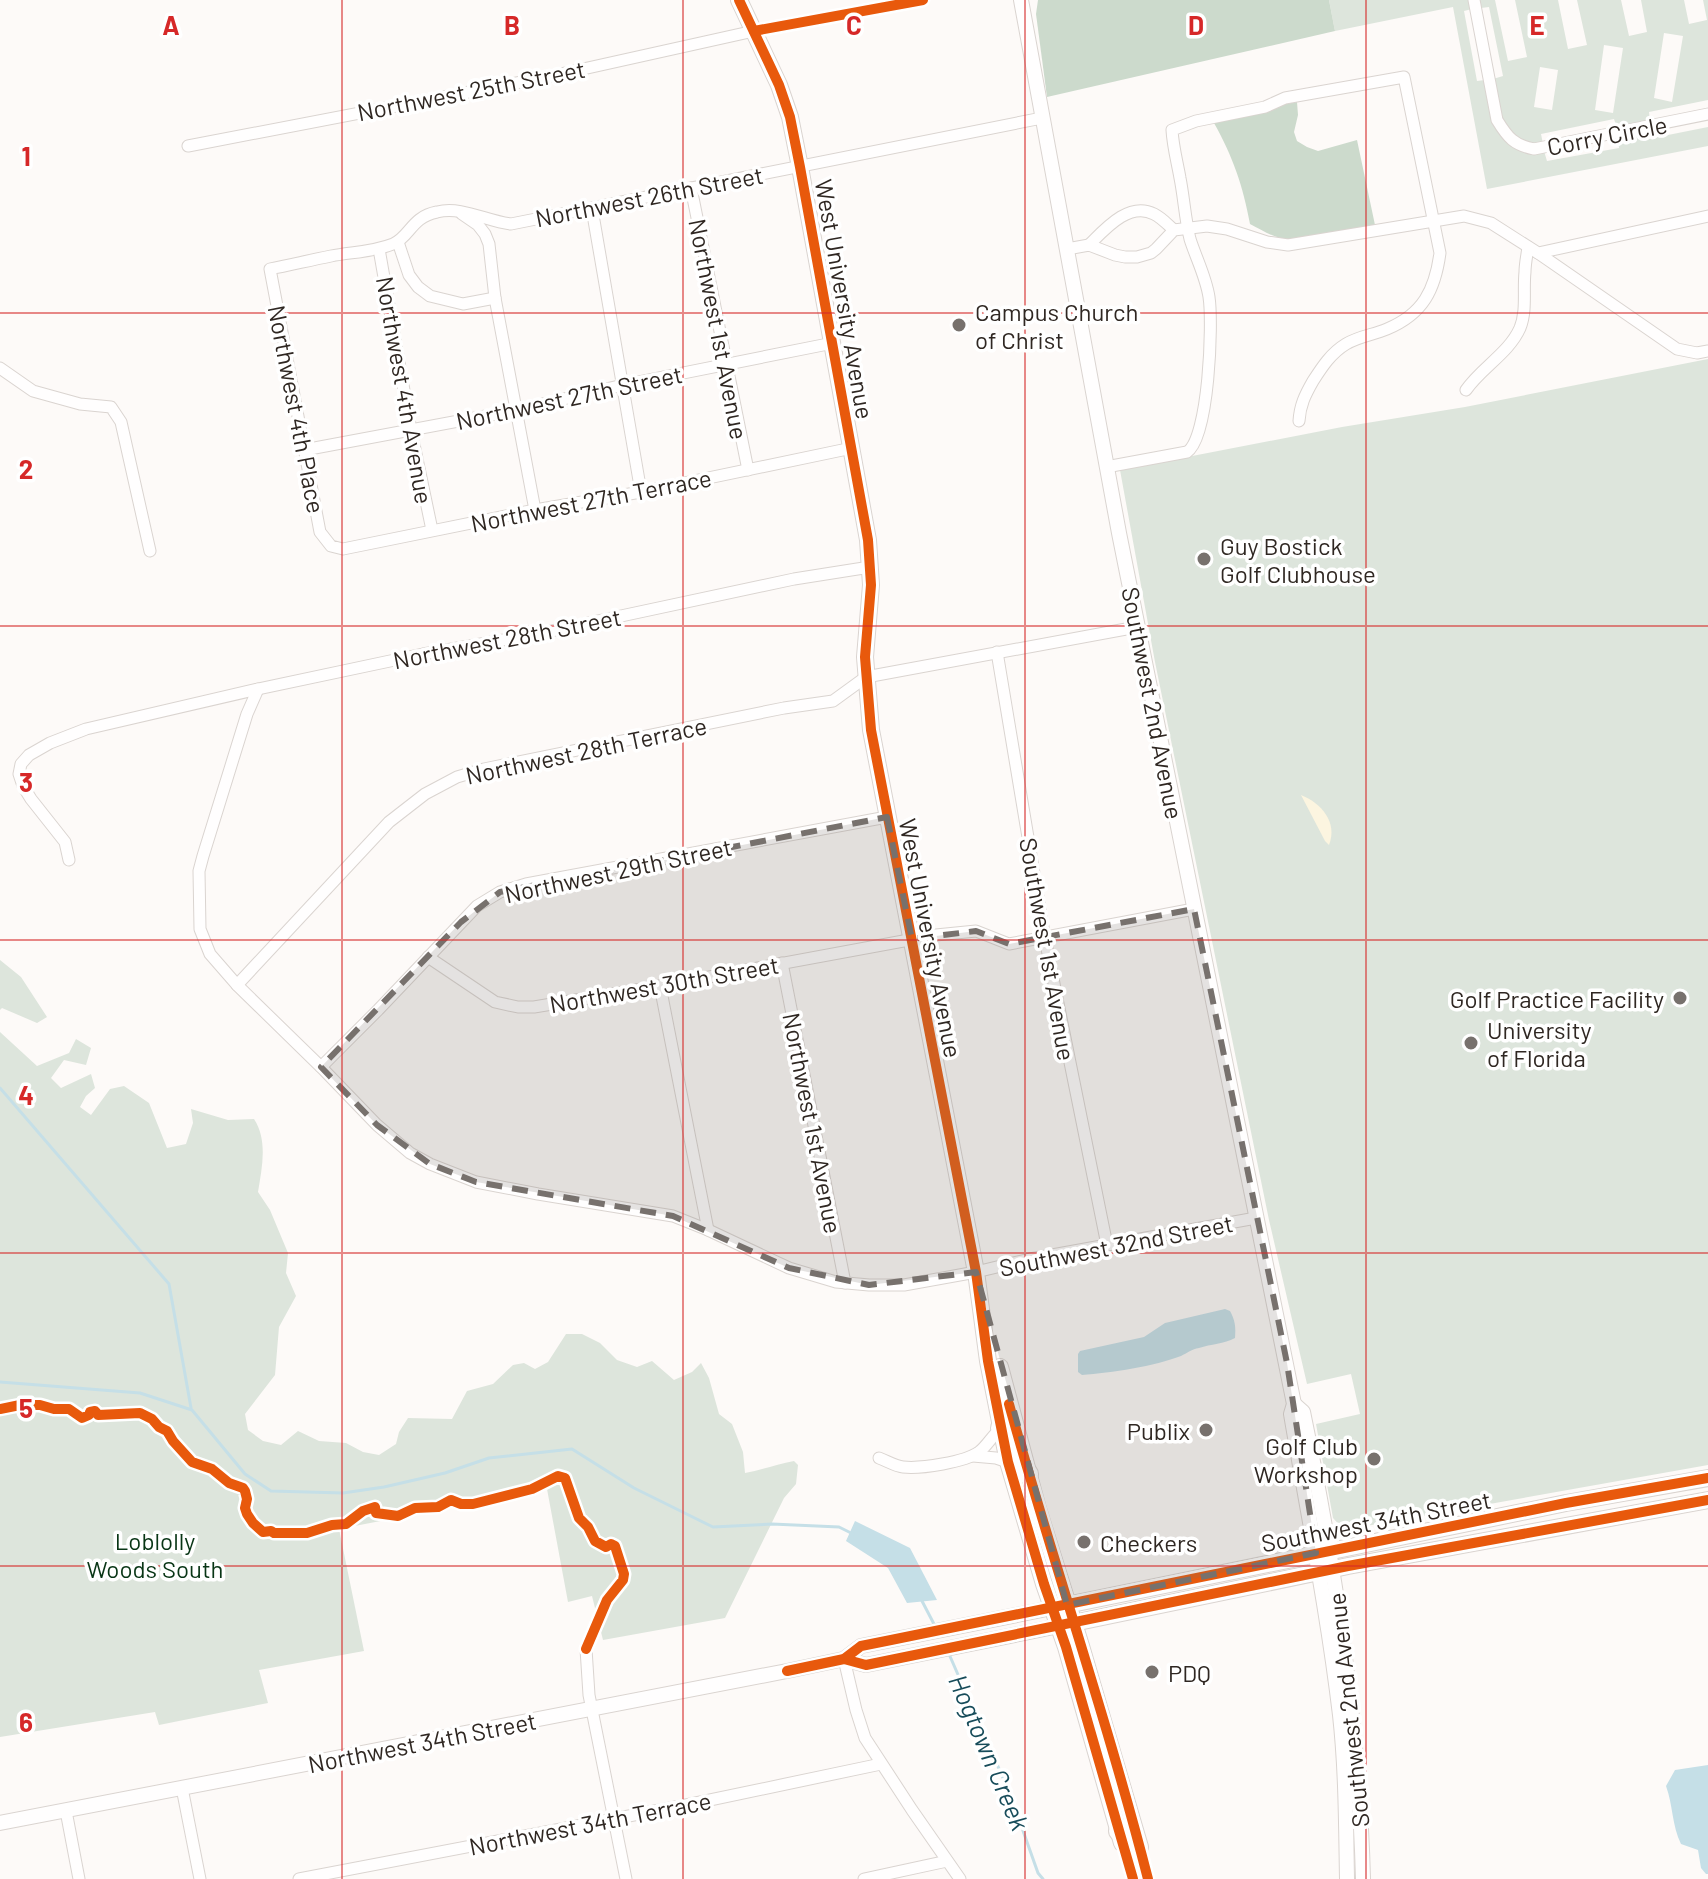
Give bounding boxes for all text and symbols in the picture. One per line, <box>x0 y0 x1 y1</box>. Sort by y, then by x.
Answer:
text: A <box>162 9 180 40</box>
text: B <box>504 9 520 40</box>
text: C <box>846 9 862 40</box>
text: D <box>1188 9 1204 40</box>
text: E <box>1529 9 1545 40</box>
street label: Northwest 25th Street <box>355 54 587 126</box>
street label: Corry Circle <box>1544 109 1670 161</box>
text: 1 <box>21 140 31 171</box>
street label: Northwest 26th Street <box>533 160 765 232</box>
street label: West University Avenue <box>810 177 880 421</box>
street label: Northwest 1st Avenue <box>683 216 755 442</box>
street label: Northwest 4th Avenue <box>371 274 439 506</box>
place label: Campus Church of Christ <box>975 297 1138 354</box>
street label: Northwest 4th Place <box>263 303 331 515</box>
marker: Campus Church of Christ <box>950 316 968 334</box>
street label: Northwest 27th Street <box>453 359 685 435</box>
text: 2 <box>19 453 33 484</box>
street label: Northwest 27th Terrace <box>468 462 714 538</box>
place label: Guy Bostick Golf Clubhouse <box>1220 531 1376 588</box>
marker: Guy Bostick Golf Clubhouse <box>1195 550 1213 568</box>
street label: Southwest 2nd Avenue <box>1116 585 1190 821</box>
street label: Northwest 28th Street <box>390 602 624 674</box>
street label: Northwest 28th Terrace <box>463 710 709 790</box>
text: 3 <box>19 766 33 797</box>
street label: West University Avenue <box>894 816 968 1060</box>
street label: Northwest 29th Street <box>502 832 734 908</box>
street label: Southwest 1st Avenue <box>1014 835 1082 1063</box>
street label: Northwest 30th Street <box>547 950 781 1018</box>
place label: Golf Practice Facility <box>1450 984 1664 1013</box>
marker: Golf Practice Facility <box>1671 989 1689 1007</box>
street label: Northwest 1st Avenue <box>777 1010 849 1236</box>
place label: University of Florida <box>1487 1015 1592 1072</box>
marker: University of Florida <box>1462 1034 1480 1052</box>
text: 4 <box>18 1079 34 1110</box>
street label: Southwest 32nd Street <box>997 1208 1235 1282</box>
text: 5 <box>19 1392 33 1423</box>
place label: Publix <box>1127 1416 1190 1445</box>
marker: Publix <box>1197 1421 1215 1439</box>
place label: Golf Club Workshop <box>1254 1431 1358 1488</box>
marker: Golf Club Workshop <box>1365 1450 1383 1468</box>
street label: Southwest 34th Street <box>1259 1484 1493 1558</box>
park label: Loblolly Woods South <box>86 1526 224 1583</box>
place label: Checkers <box>1100 1528 1197 1557</box>
marker: Checkers <box>1075 1533 1093 1551</box>
street label: Southwest 2nd Avenue <box>1321 1591 1375 1829</box>
place label: PDQ <box>1168 1658 1211 1687</box>
marker: PDQ <box>1143 1663 1161 1681</box>
water label: Hogtown Creek <box>943 1669 1037 1835</box>
text: 6 <box>19 1706 33 1737</box>
street label: Northwest 34th Street <box>305 1706 539 1778</box>
street label: Northwest 34th Terrace <box>466 1785 714 1861</box>

